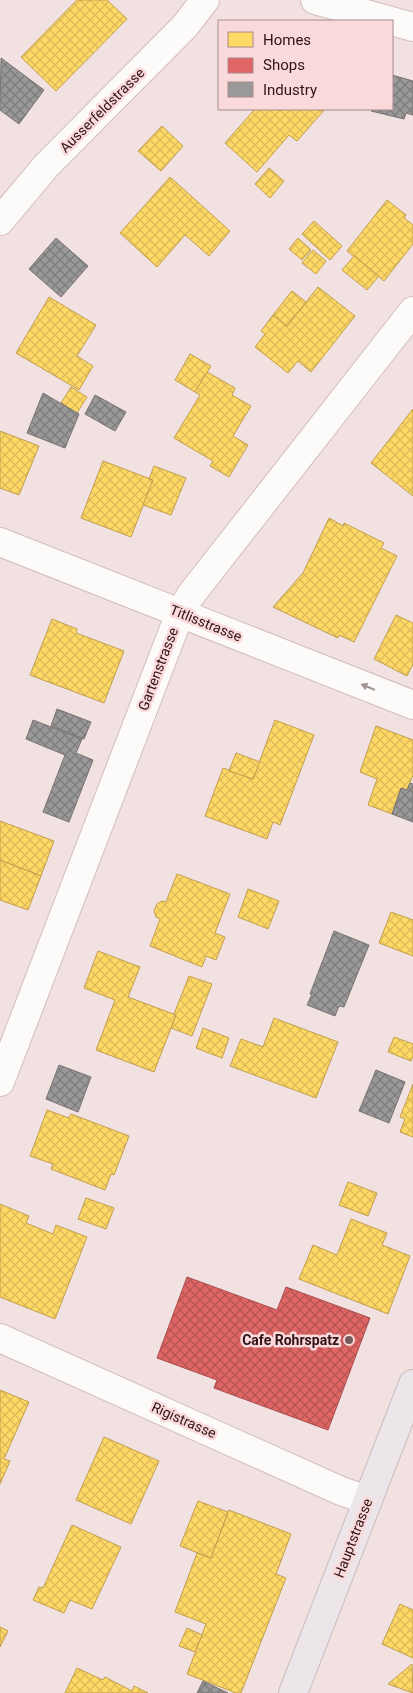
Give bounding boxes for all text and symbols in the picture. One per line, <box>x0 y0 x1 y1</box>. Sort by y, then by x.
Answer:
legend <box>218 20 393 110</box>
text: Homes <box>263 31 311 49</box>
text: Shops <box>263 56 305 74</box>
street label: Ausserfeldstrasse <box>56 64 148 156</box>
text: Industry <box>263 81 317 99</box>
street label: Titlisstrasse <box>168 601 244 645</box>
street label: Gartenstrasse <box>135 625 181 713</box>
one-way arrow <box>360 683 375 691</box>
place label: Cafe Rohrspatz <box>242 1332 339 1348</box>
marker: Cafe Rohrspatz <box>343 1334 355 1346</box>
street label: Rigistrasse <box>149 1399 219 1441</box>
street label: Hauptstrasse <box>331 1496 375 1580</box>

